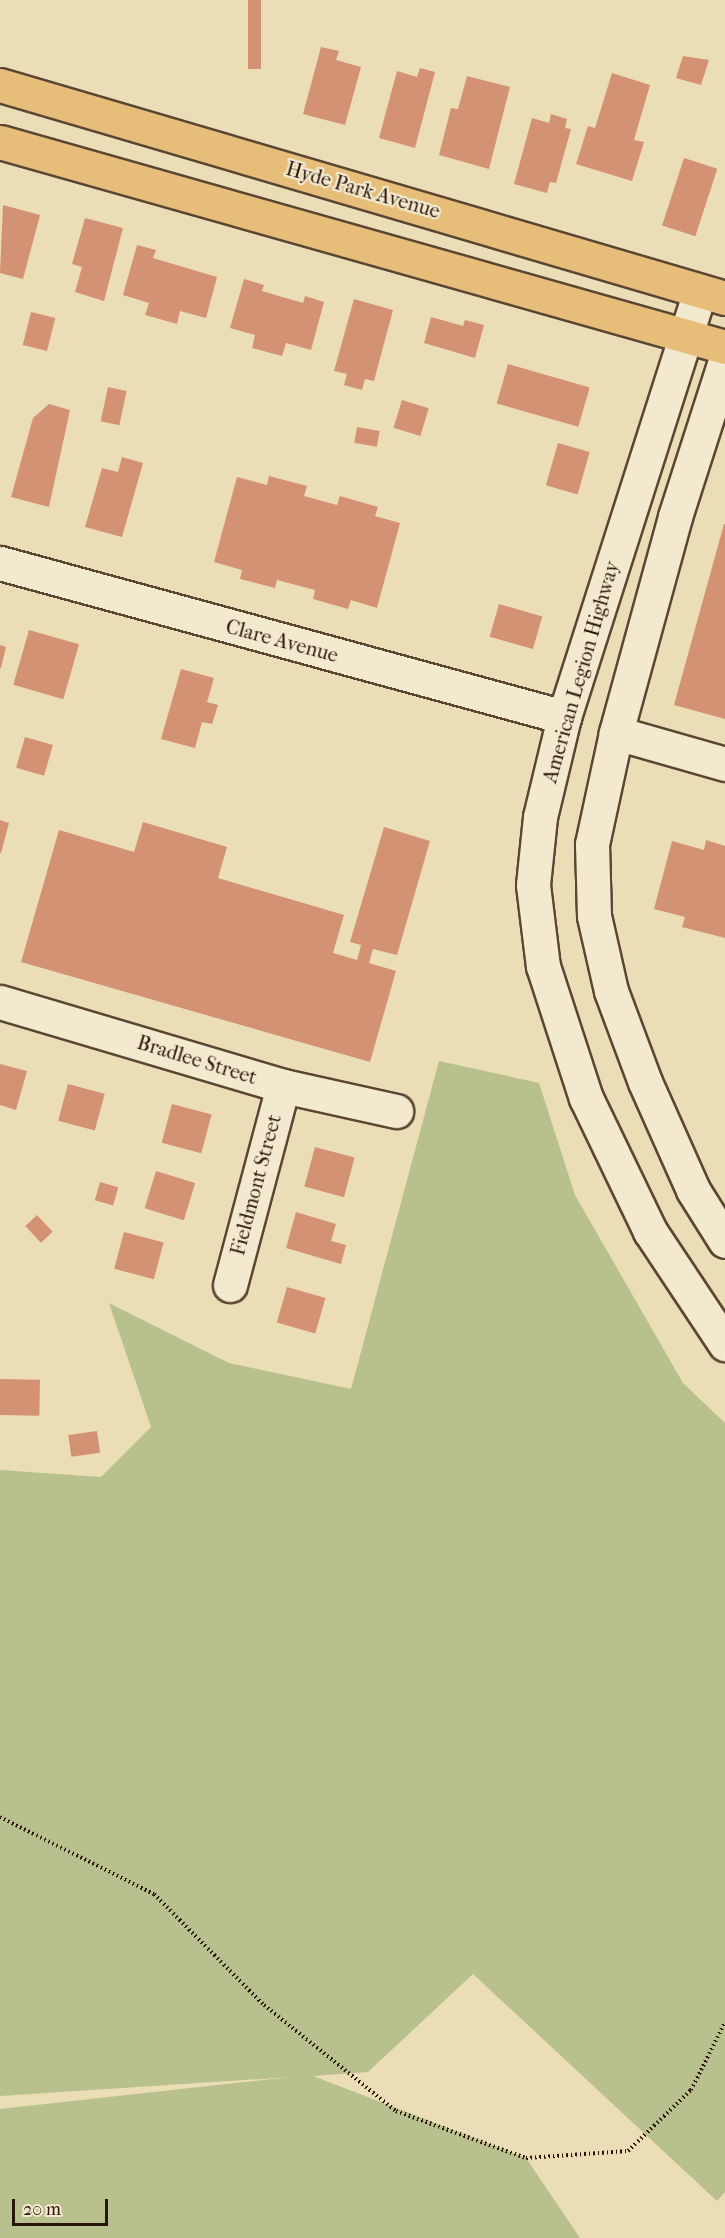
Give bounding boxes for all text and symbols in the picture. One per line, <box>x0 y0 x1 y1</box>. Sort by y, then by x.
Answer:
street label: Hyde Park Avenue <box>283 157 443 223</box>
street label: American Legion Highway <box>538 558 624 786</box>
street label: Clare Avenue <box>223 614 341 668</box>
street label: Bradlee Street <box>134 1030 260 1090</box>
street label: Fieldmont Street <box>226 1112 286 1258</box>
scale bar <box>15 2187 111 2225</box>
text: 20 m <box>23 2199 61 2220</box>

